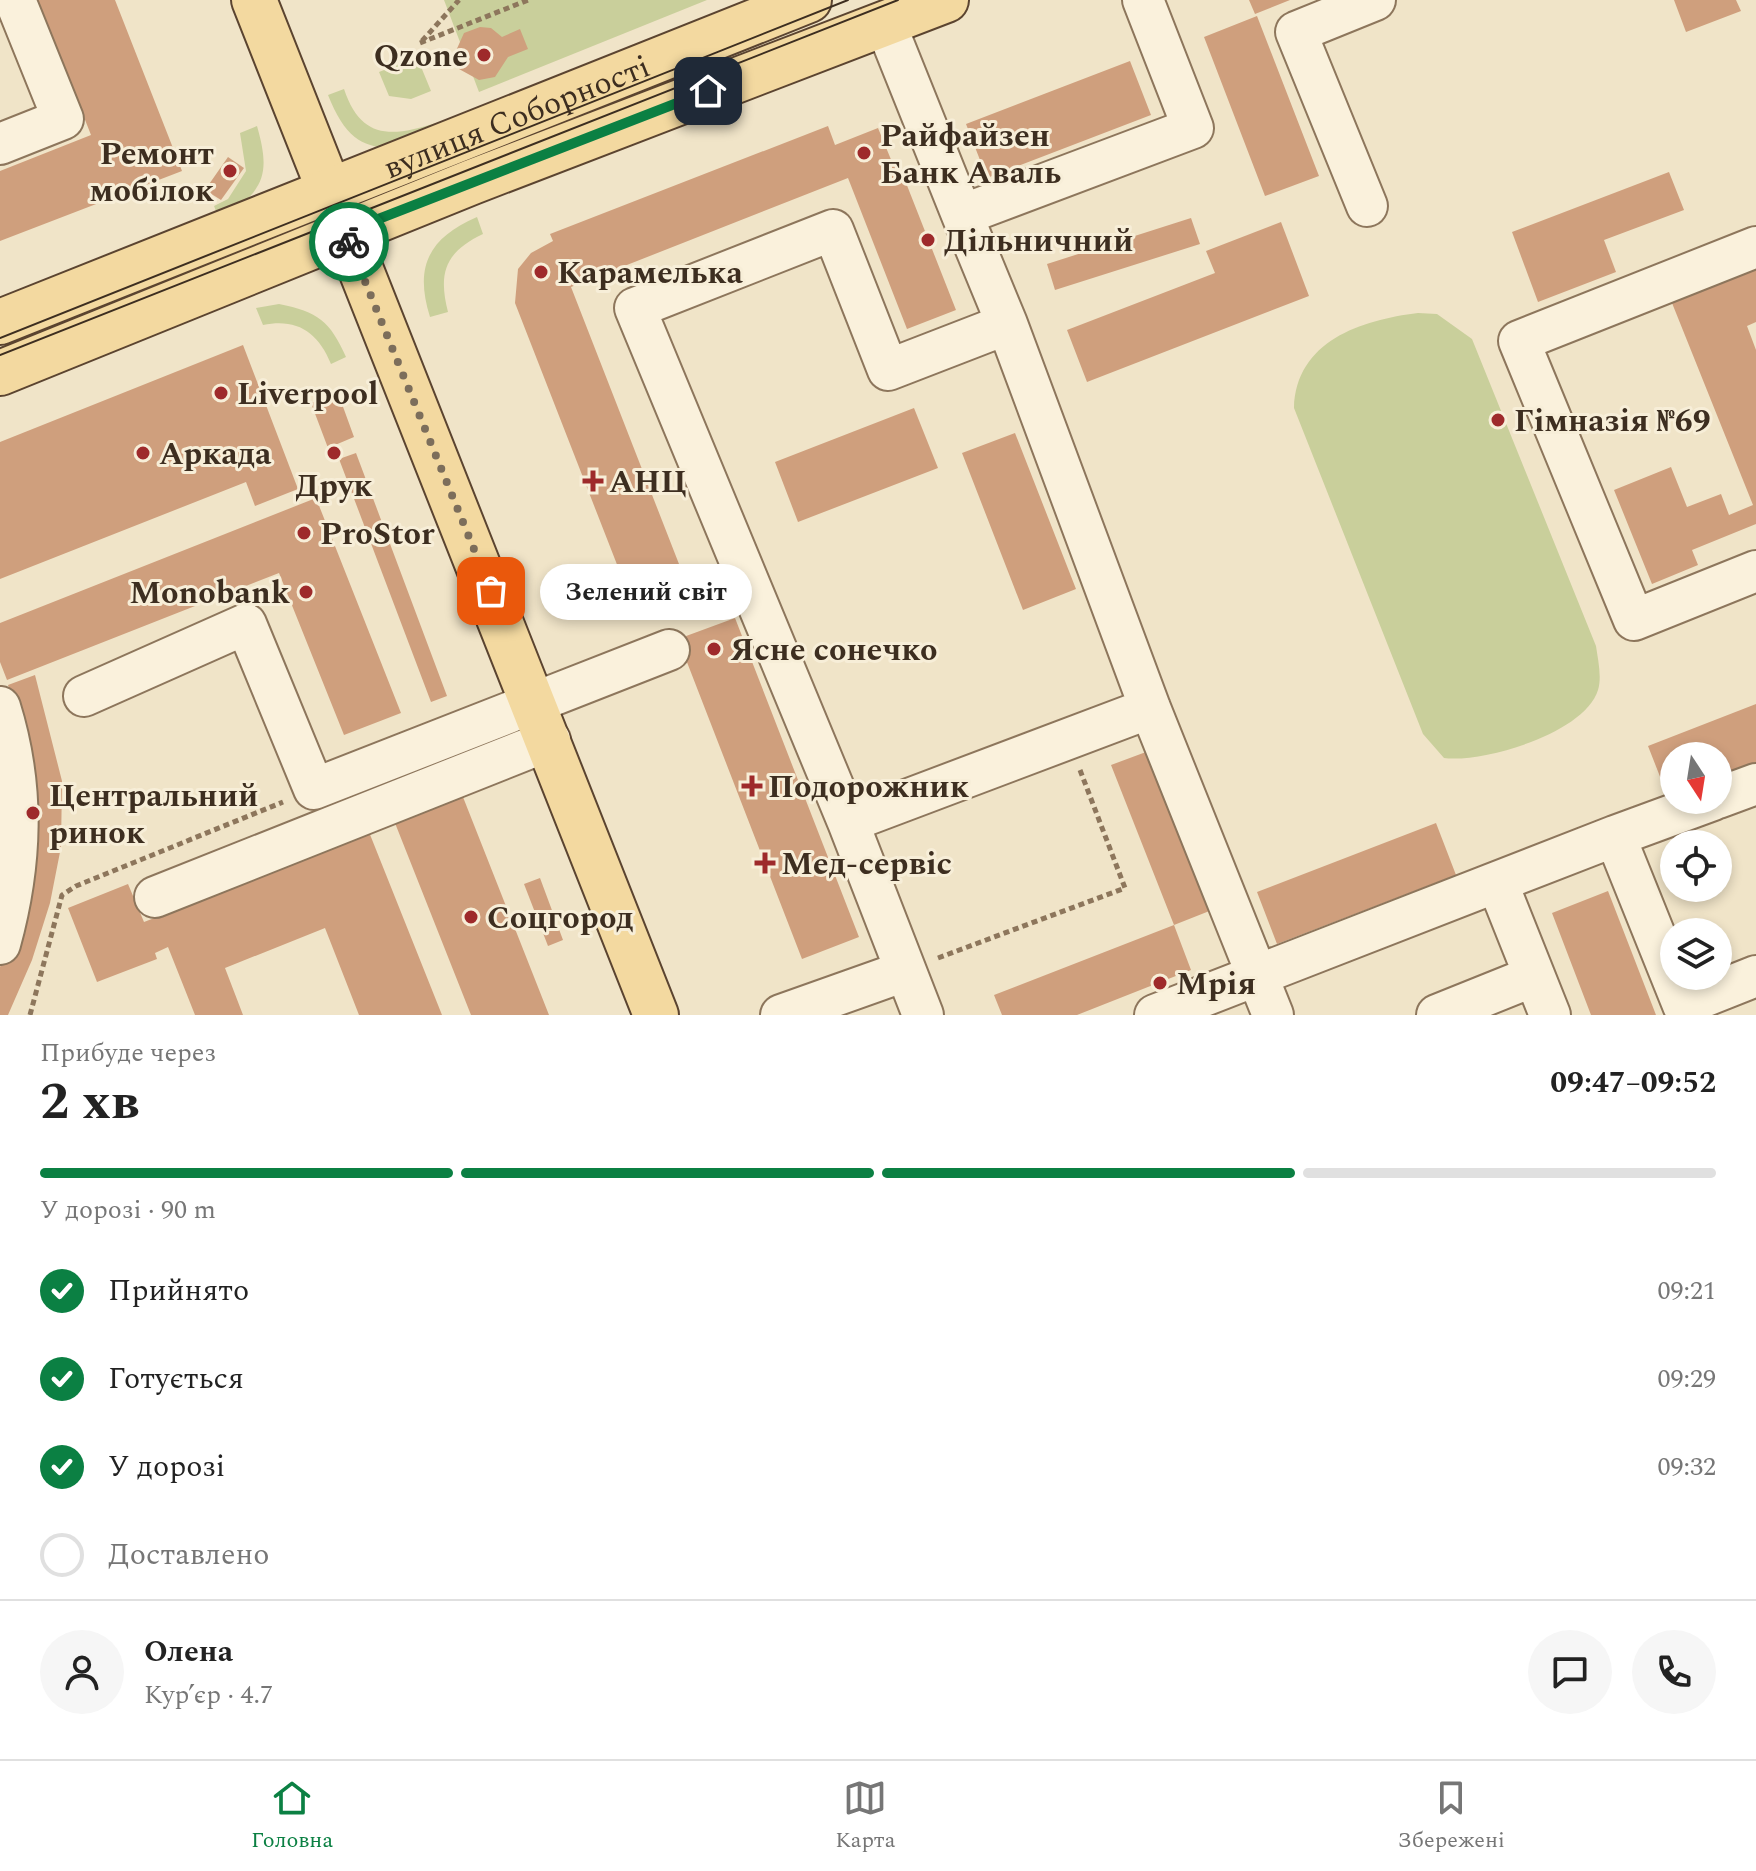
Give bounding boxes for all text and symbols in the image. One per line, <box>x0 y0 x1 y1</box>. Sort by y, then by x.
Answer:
place label: Qzone <box>374 32 468 81</box>
street label: вулиця Соборності <box>377 43 658 193</box>
marker: Qzone <box>475 46 493 64</box>
pin <box>674 57 742 125</box>
icon: home <box>686 69 730 113</box>
place label: Райфайзен Банк Аваль <box>880 112 1061 198</box>
place label: Ремонт мобілок <box>90 130 215 216</box>
marker: Райфайзен Банк Аваль <box>855 144 873 162</box>
marker: Ремонт мобілок <box>221 162 239 180</box>
courier <box>309 202 389 282</box>
place label: Дільничний <box>944 217 1133 266</box>
icon: bike <box>327 220 371 264</box>
marker: Дільничний <box>919 231 937 249</box>
place label: Карамелька <box>557 249 743 298</box>
marker: Карамелька <box>532 263 550 281</box>
place label: Liverpool <box>237 370 379 419</box>
marker: Liverpool <box>212 384 230 402</box>
place label: Гімназія №69 <box>1514 397 1711 446</box>
marker: Гімназія №69 <box>1489 411 1507 429</box>
place label: Аркада <box>159 430 272 479</box>
marker: Аркада <box>134 444 152 462</box>
marker: Друк <box>325 444 343 462</box>
place label: АНЦ <box>609 458 687 507</box>
place label: Друк <box>295 462 373 511</box>
marker: АНЦ <box>584 472 602 490</box>
place label: ProStor <box>320 510 435 559</box>
marker: ProStor <box>295 524 313 542</box>
pin <box>457 557 525 625</box>
callout: Зелений світ <box>539 563 751 619</box>
place label: Monobank <box>129 569 291 618</box>
icon: bag <box>469 569 513 613</box>
text: Зелений світ <box>565 572 727 612</box>
marker: Monobank <box>297 583 315 601</box>
place label: Ясне сонечко <box>730 626 938 675</box>
marker: Ясне сонечко <box>705 640 723 658</box>
north arrow <box>1660 742 1732 814</box>
map controls <box>1660 742 1732 990</box>
place label: Подорожник <box>768 763 970 812</box>
place label: Центральний ринок <box>49 772 258 858</box>
marker: Подорожник <box>743 777 761 795</box>
marker: Центральний ринок <box>24 804 42 822</box>
button: locate <box>1660 830 1732 902</box>
place label: Мед-сервіс <box>781 840 952 889</box>
marker: Мед-сервіс <box>756 854 774 872</box>
place label: Соцгород <box>487 894 634 943</box>
marker: Соцгород <box>462 908 480 926</box>
button: layers <box>1660 918 1732 990</box>
place label: Мрія <box>1176 960 1256 1009</box>
marker: Мрія <box>1151 974 1169 992</box>
text: Прибуде через <box>40 1033 216 1073</box>
text: 09:47–09:52 <box>1550 1060 1716 1106</box>
text: 2 хв <box>40 1063 139 1142</box>
text: У дорозі · 90 m <box>40 1190 216 1230</box>
text: Прийнято <box>108 1268 249 1314</box>
icon: check <box>40 1269 84 1313</box>
text: 09:21 <box>1657 1271 1716 1311</box>
text: Готується <box>108 1356 244 1402</box>
icon: check <box>40 1357 84 1401</box>
text: 09:29 <box>1657 1359 1716 1399</box>
text: У дорозі <box>108 1444 225 1490</box>
icon: check <box>40 1445 84 1489</box>
text: 09:32 <box>1657 1447 1716 1487</box>
text: Доставлено <box>108 1532 269 1578</box>
text: Олена <box>144 1629 233 1675</box>
button: person <box>40 1630 124 1714</box>
button: chat <box>1528 1630 1612 1714</box>
button: phone <box>1632 1630 1716 1714</box>
text: Кур’єр · 4.7 <box>144 1675 273 1715</box>
tab: Головна <box>251 1776 333 1857</box>
tab: Карта <box>835 1776 895 1857</box>
tab: Збережені <box>1398 1776 1505 1857</box>

